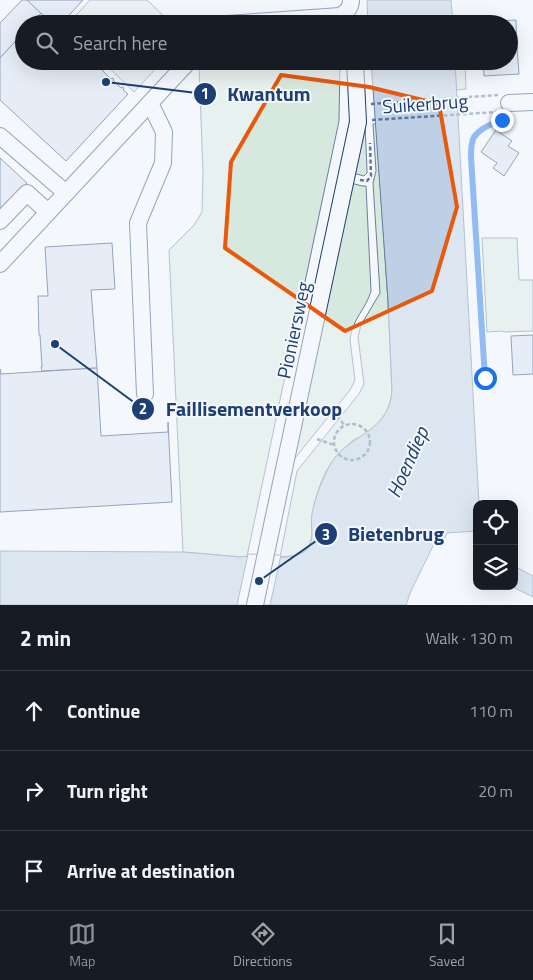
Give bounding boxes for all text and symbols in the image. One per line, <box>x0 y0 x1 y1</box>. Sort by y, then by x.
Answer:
search box <box>15 15 518 70</box>
text: Search here <box>73 28 167 57</box>
icon: search <box>33 29 61 57</box>
callout: Kwantum <box>192 76 321 111</box>
text: Kwantum <box>227 78 311 109</box>
text: 1 <box>201 82 209 105</box>
street label: Suikerbrug <box>381 86 469 120</box>
route end <box>491 109 514 132</box>
street label: Pioniersweg <box>269 279 317 381</box>
route start <box>474 367 497 390</box>
callout: Faillisementverkoop <box>131 391 352 426</box>
text: Faillisementverkoop <box>166 393 342 424</box>
text: 2 <box>139 397 147 420</box>
water label: Hoendiep <box>378 421 437 502</box>
map controls <box>473 500 518 590</box>
button: locate <box>473 500 518 545</box>
callout: Bietenbrug <box>313 517 455 552</box>
text: Bietenbrug <box>348 518 444 549</box>
text: 3 <box>322 523 330 546</box>
button: layers <box>473 545 518 590</box>
text: 2 min <box>20 622 71 654</box>
text: Walk · 130 m <box>425 626 513 650</box>
text: Continue <box>67 696 140 725</box>
icon: ahead <box>20 697 48 725</box>
text: 110 m <box>469 699 513 723</box>
text: Turn right <box>67 776 148 805</box>
icon: right <box>20 777 48 805</box>
text: 20 m <box>478 779 513 803</box>
text: Arrive at destination <box>67 856 235 885</box>
icon: arrive <box>20 857 48 885</box>
tab: Map <box>68 920 96 971</box>
tab: Directions <box>233 920 292 971</box>
tab: Saved <box>429 920 465 971</box>

